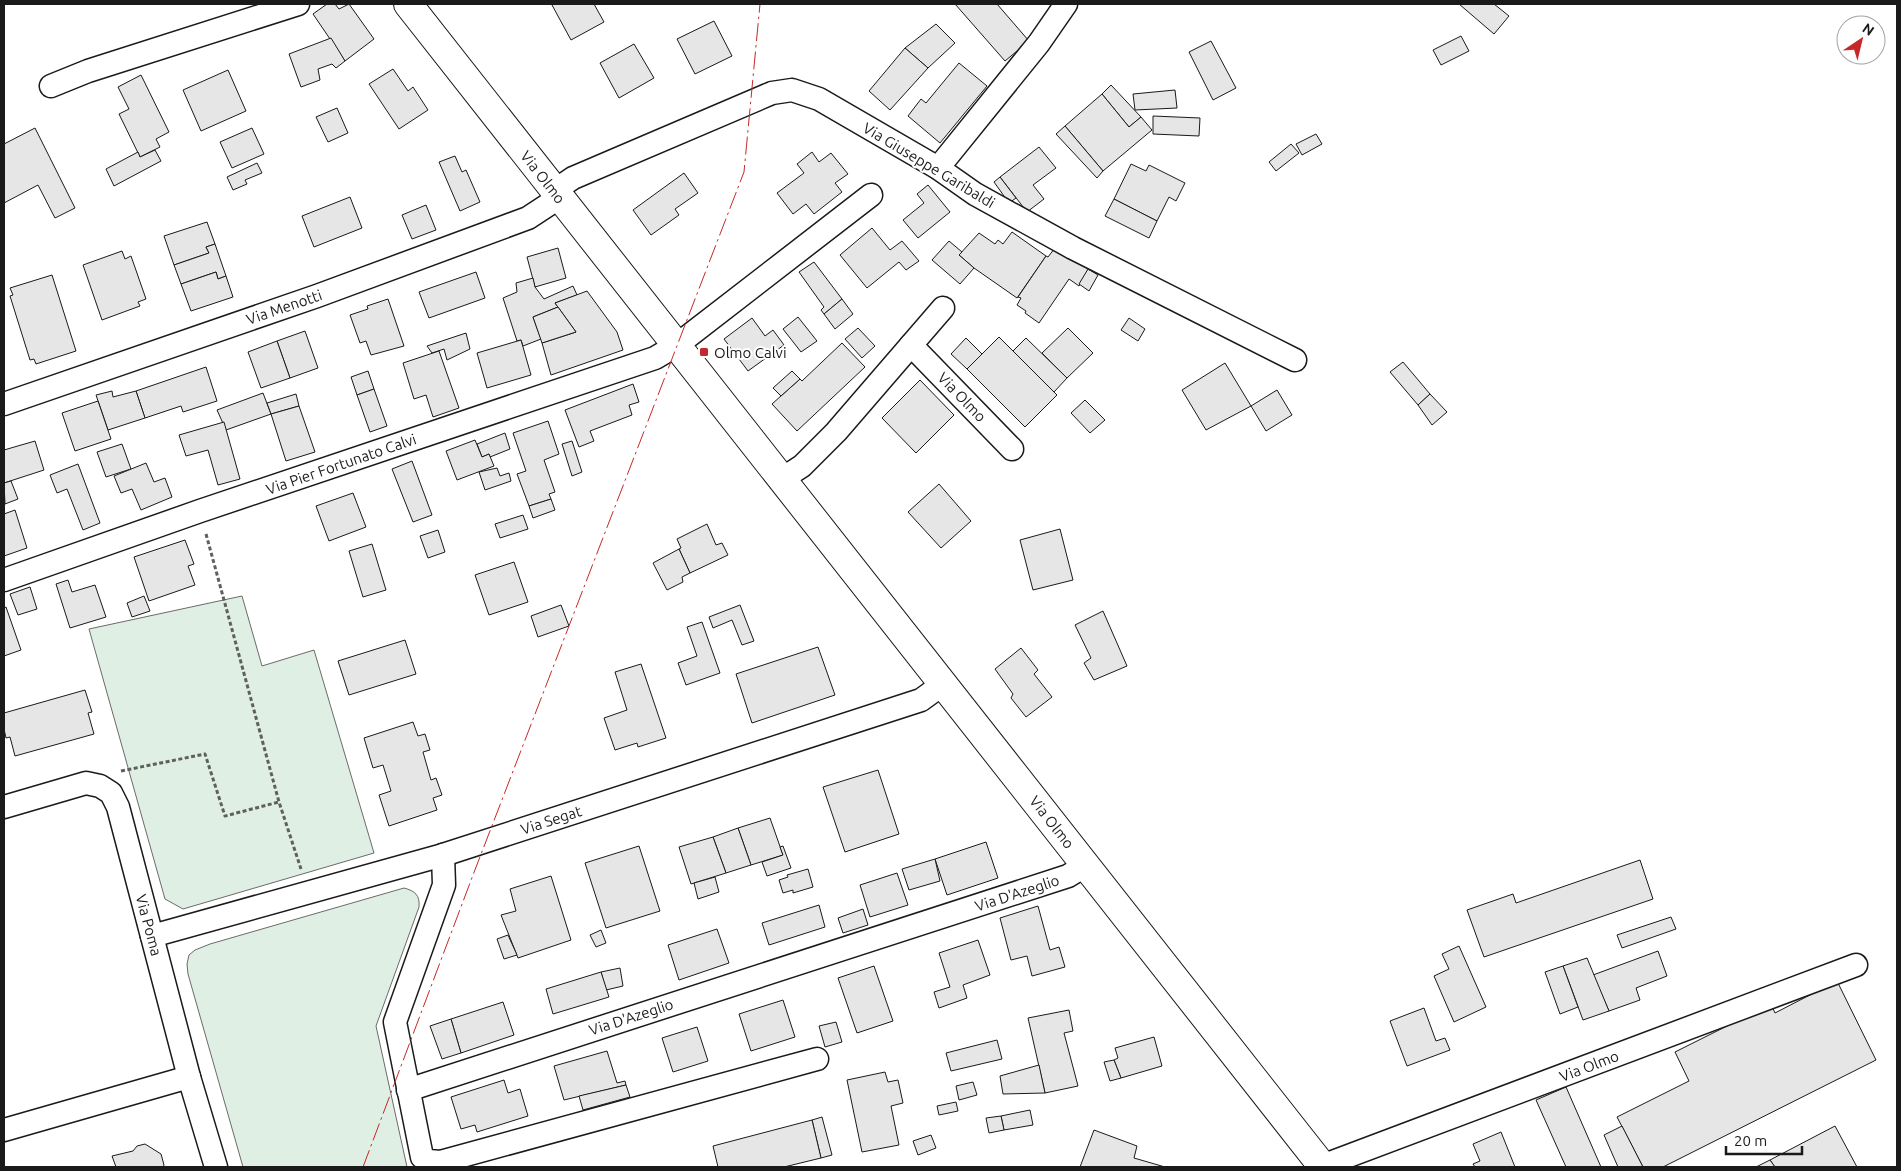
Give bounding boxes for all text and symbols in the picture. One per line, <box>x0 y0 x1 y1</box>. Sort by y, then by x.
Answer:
north arrow <box>1836 15 1886 65</box>
text: N <box>1860 20 1877 39</box>
street label: Via Giuseppe Garibaldi <box>860 119 998 211</box>
street label: Via Olmo <box>517 147 569 207</box>
street label: Via Menotti <box>244 286 324 328</box>
place label: Olmo Calvi <box>714 344 787 361</box>
marker: Olmo Calvi <box>698 346 710 358</box>
street label: Via Olmo <box>934 369 990 425</box>
street label: Via Pier Fortunato Calvi <box>264 430 418 498</box>
street label: Via Olmo <box>1026 792 1078 852</box>
street label: Via Segat <box>518 802 584 838</box>
street label: Via D'Azeglio <box>973 871 1061 915</box>
street label: Via Poma <box>133 892 165 958</box>
street label: Via D'Azeglio <box>587 995 675 1039</box>
street label: Via Olmo <box>1557 1047 1621 1085</box>
scale bar <box>1726 1124 1802 1156</box>
text: 20 m <box>1734 1132 1767 1149</box>

